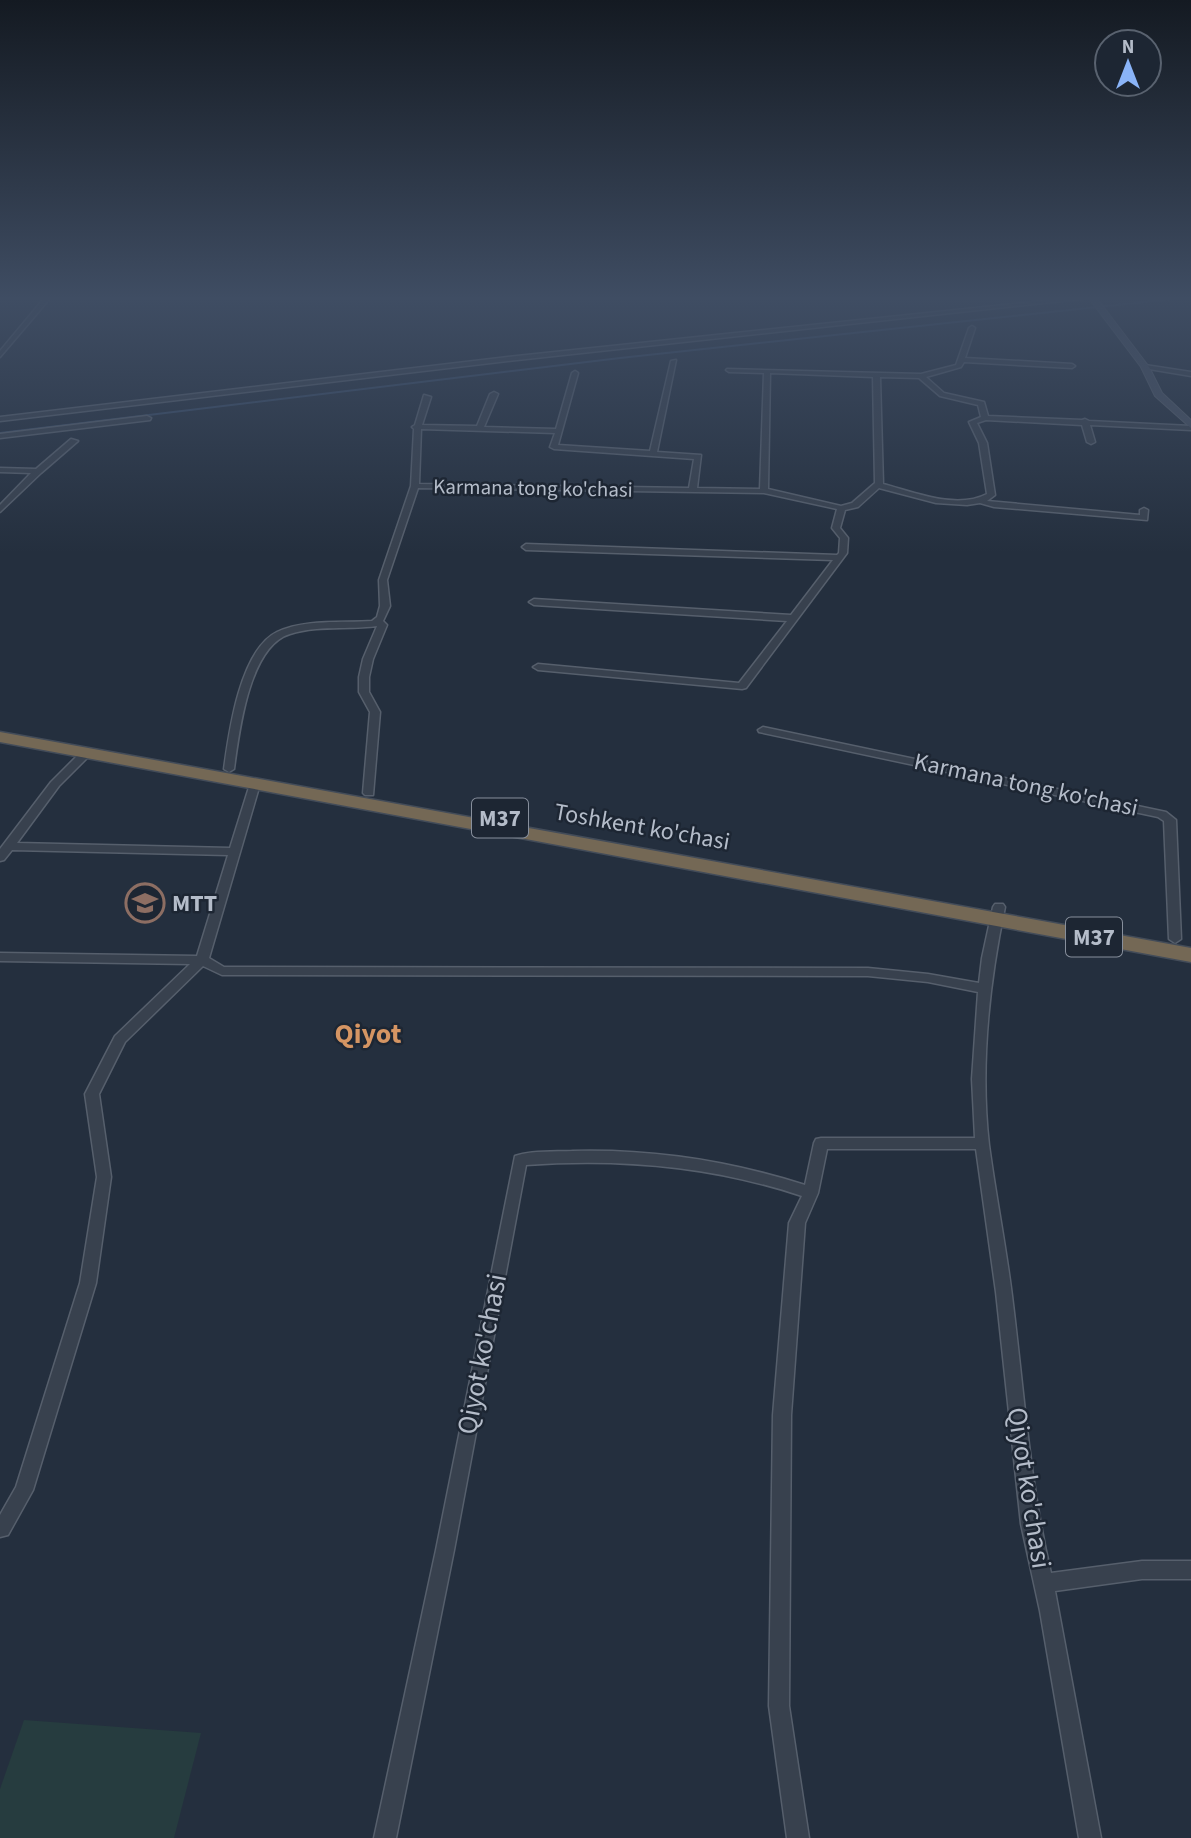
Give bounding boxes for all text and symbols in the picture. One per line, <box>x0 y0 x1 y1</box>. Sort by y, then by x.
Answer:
north arrow <box>1093 28 1163 98</box>
text: N <box>1122 34 1134 61</box>
street label: Karmana tong ko'chasi <box>433 471 633 505</box>
street label: Karmana tong ko'chasi <box>911 744 1141 826</box>
street label: Toshkent ko'chasi <box>551 794 733 860</box>
road number: M37 <box>472 798 528 838</box>
school or university icon: MTT <box>124 882 166 924</box>
place label: MTT <box>172 886 217 921</box>
road number: M37 <box>1066 918 1122 956</box>
district label: Qiyot <box>335 1014 402 1054</box>
street label: Qiyot ko'chasi <box>447 1270 517 1438</box>
street label: Qiyot ko'chasi <box>997 1404 1061 1572</box>

